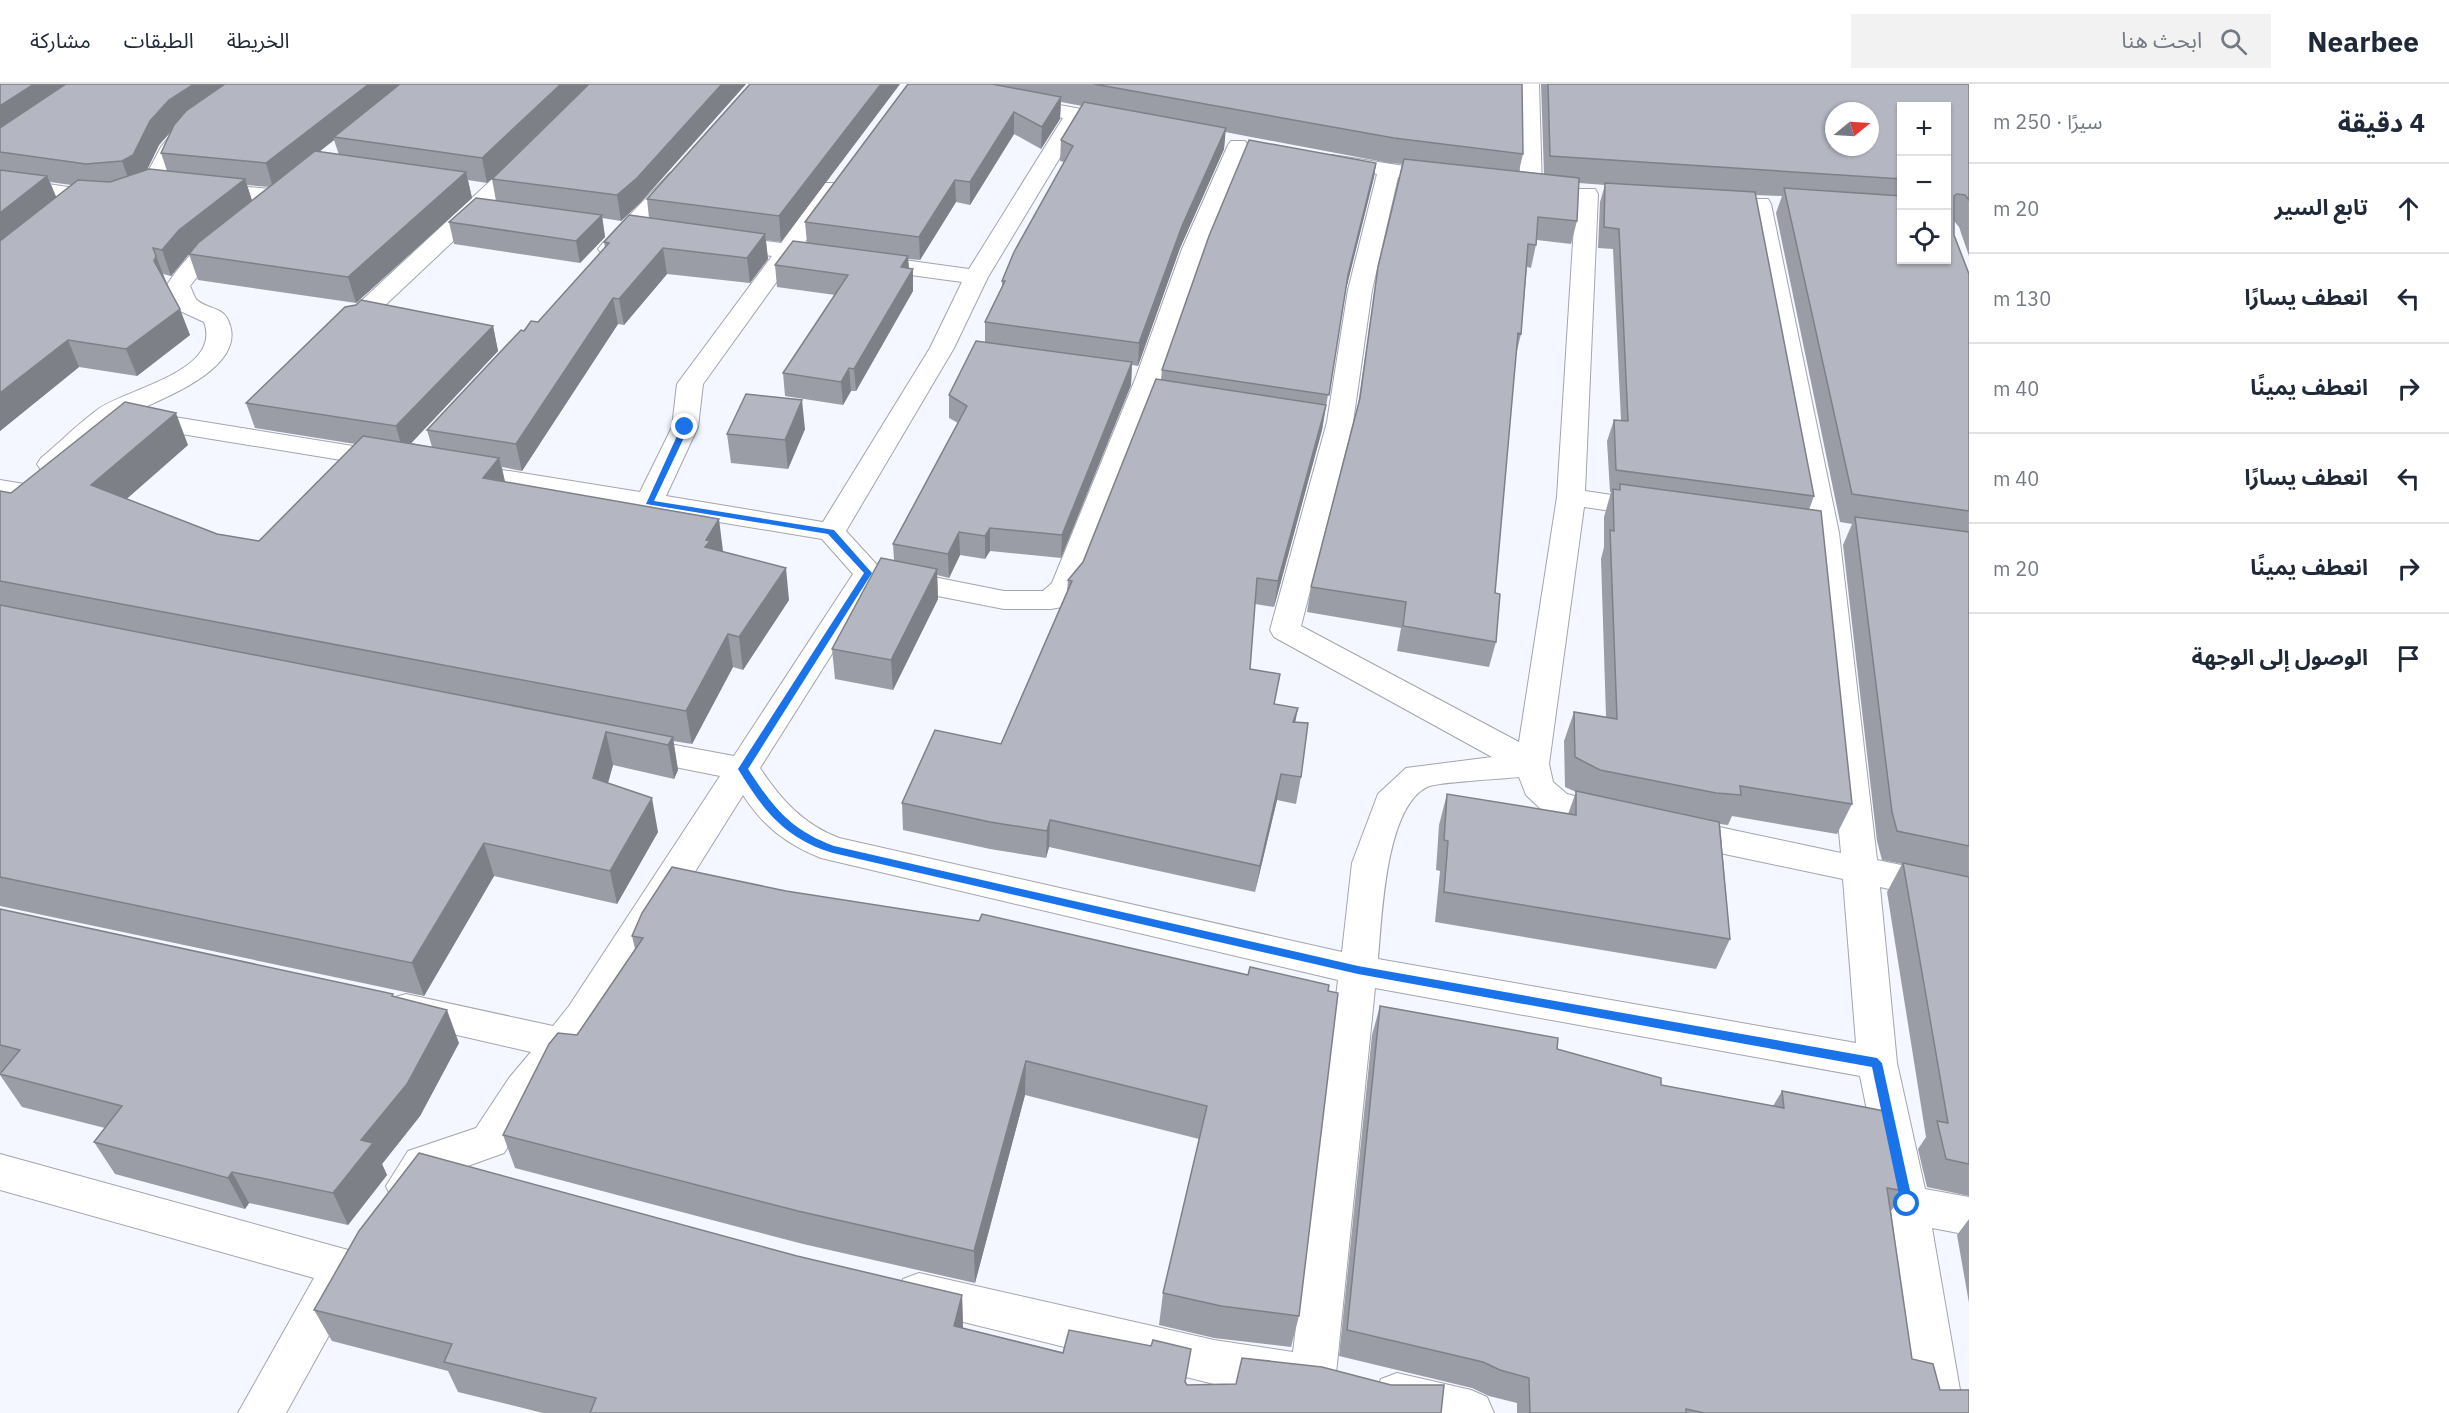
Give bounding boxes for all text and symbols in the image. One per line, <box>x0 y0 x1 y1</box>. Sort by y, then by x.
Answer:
search box <box>1851 14 2271 68</box>
text: Nearbee <box>2307 23 2419 60</box>
text: ابحث هنا <box>2121 25 2202 54</box>
icon: search <box>2217 25 2250 58</box>
text: مشاركة <box>30 26 91 54</box>
text: الطبقات <box>124 26 194 54</box>
text: الخريطة <box>227 26 290 54</box>
north arrow <box>1825 102 1879 156</box>
map controls <box>1897 102 1951 264</box>
button: + <box>1897 102 1951 156</box>
text: 4 دقيقة <box>2338 105 2425 139</box>
text: سيرًا · 250 m <box>1993 108 2102 135</box>
button: − <box>1897 156 1951 210</box>
text: تابع السير <box>2275 192 2368 221</box>
icon: ahead <box>2392 192 2425 225</box>
text: 20 m <box>1993 195 2039 222</box>
button: locate <box>1897 210 1951 264</box>
text: انعطف يسارًا <box>2245 282 2368 311</box>
icon: left <box>2392 282 2425 315</box>
text: 130 m <box>1993 285 2051 312</box>
text: انعطف يمينًا <box>2250 372 2368 401</box>
icon: right <box>2392 372 2425 405</box>
text: 40 m <box>1993 375 2039 402</box>
route end <box>671 413 697 439</box>
text: انعطف يسارًا <box>2245 462 2368 491</box>
icon: left <box>2392 462 2425 495</box>
text: 40 m <box>1993 465 2039 492</box>
text: انعطف يمينًا <box>2250 552 2368 581</box>
icon: right <box>2392 552 2425 585</box>
text: 20 m <box>1993 555 2039 582</box>
text: الوصول إلى الوجهة <box>2191 642 2368 671</box>
icon: arrive <box>2392 642 2425 675</box>
route start <box>1893 1190 1919 1216</box>

